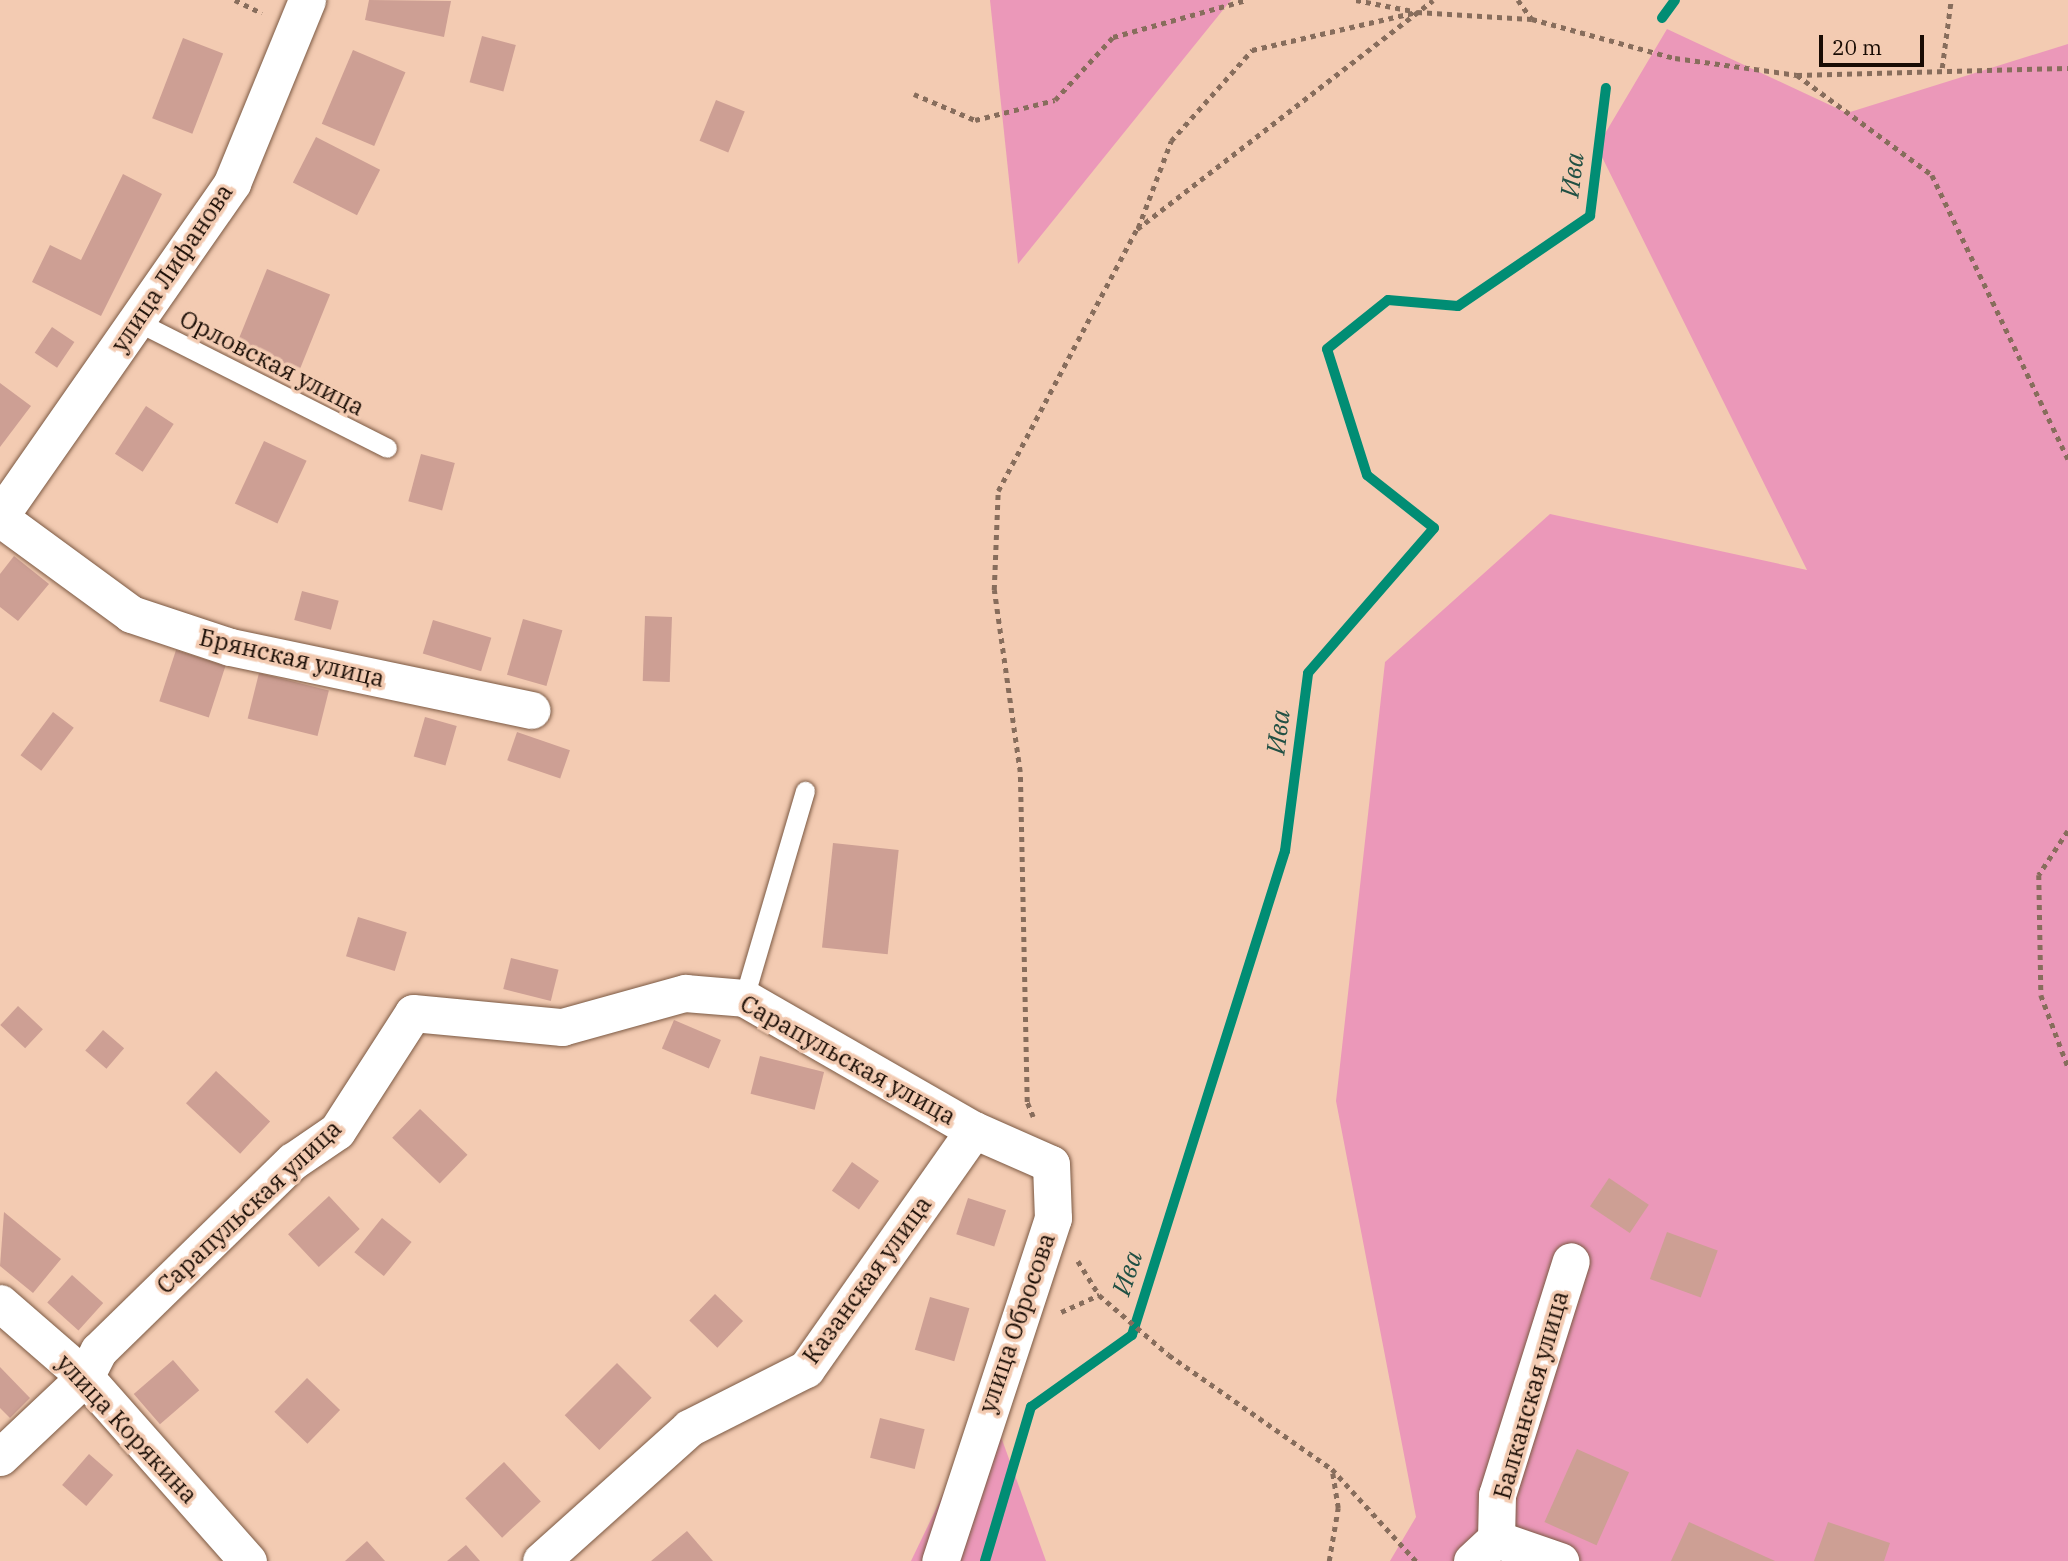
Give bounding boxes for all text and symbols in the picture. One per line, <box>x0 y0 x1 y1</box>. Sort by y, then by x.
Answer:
scale bar <box>1823 21 1928 65</box>
text: 20 m <box>1832 33 1882 61</box>
water label: Ива <box>1554 151 1590 199</box>
street label: улица Лифанова <box>105 178 239 358</box>
street label: Орловская улица <box>175 304 369 422</box>
street label: Брянская улица <box>197 623 387 693</box>
water label: Ива <box>1260 708 1296 756</box>
street label: Сарапульская улица <box>735 989 961 1131</box>
street label: Сарапульская улица <box>151 1114 347 1300</box>
street label: Казанская улица <box>797 1191 937 1369</box>
street label: улица Обросова <box>973 1229 1061 1417</box>
water label: Ива <box>1105 1247 1149 1299</box>
street label: Балканская улица <box>1487 1288 1575 1502</box>
street label: улица Корякина <box>51 1348 203 1510</box>

